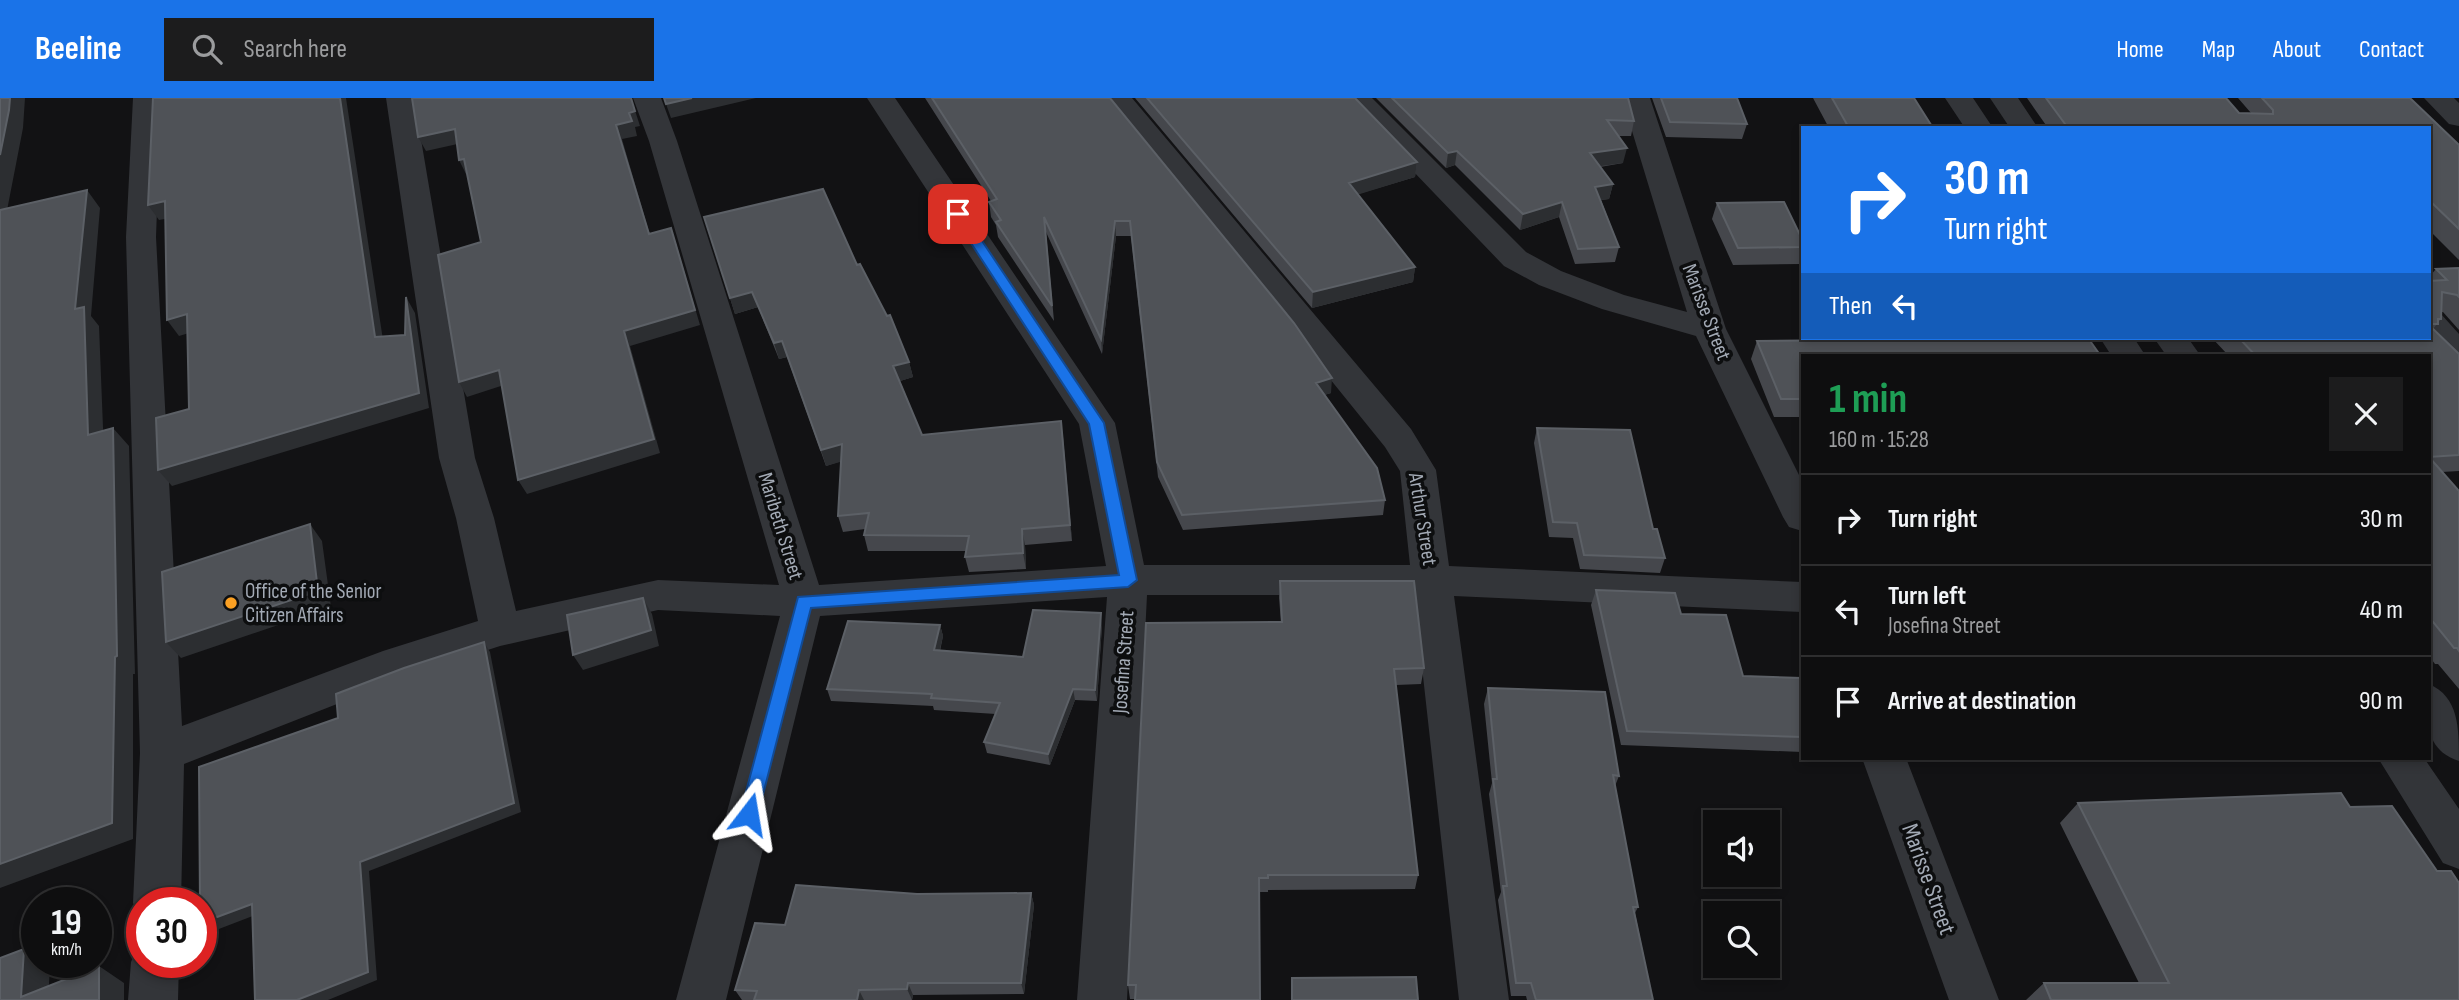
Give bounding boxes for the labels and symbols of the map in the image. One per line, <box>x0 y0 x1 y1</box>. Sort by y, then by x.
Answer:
pin <box>928 184 988 244</box>
street label: Marisse Street <box>1677 260 1736 364</box>
street label: Maribeth Street <box>752 470 809 583</box>
street label: Arthur Street <box>1403 470 1442 567</box>
place label: Office of the Senior Citizen Affairs <box>245 579 382 628</box>
marker: Office of the Senior Citizen Affairs <box>223 595 239 611</box>
street label: Josefina Street <box>1107 610 1140 715</box>
position arrow <box>712 777 786 851</box>
street label: Marisse Street <box>1895 820 1962 939</box>
speed limit sign: 30 <box>126 887 217 978</box>

